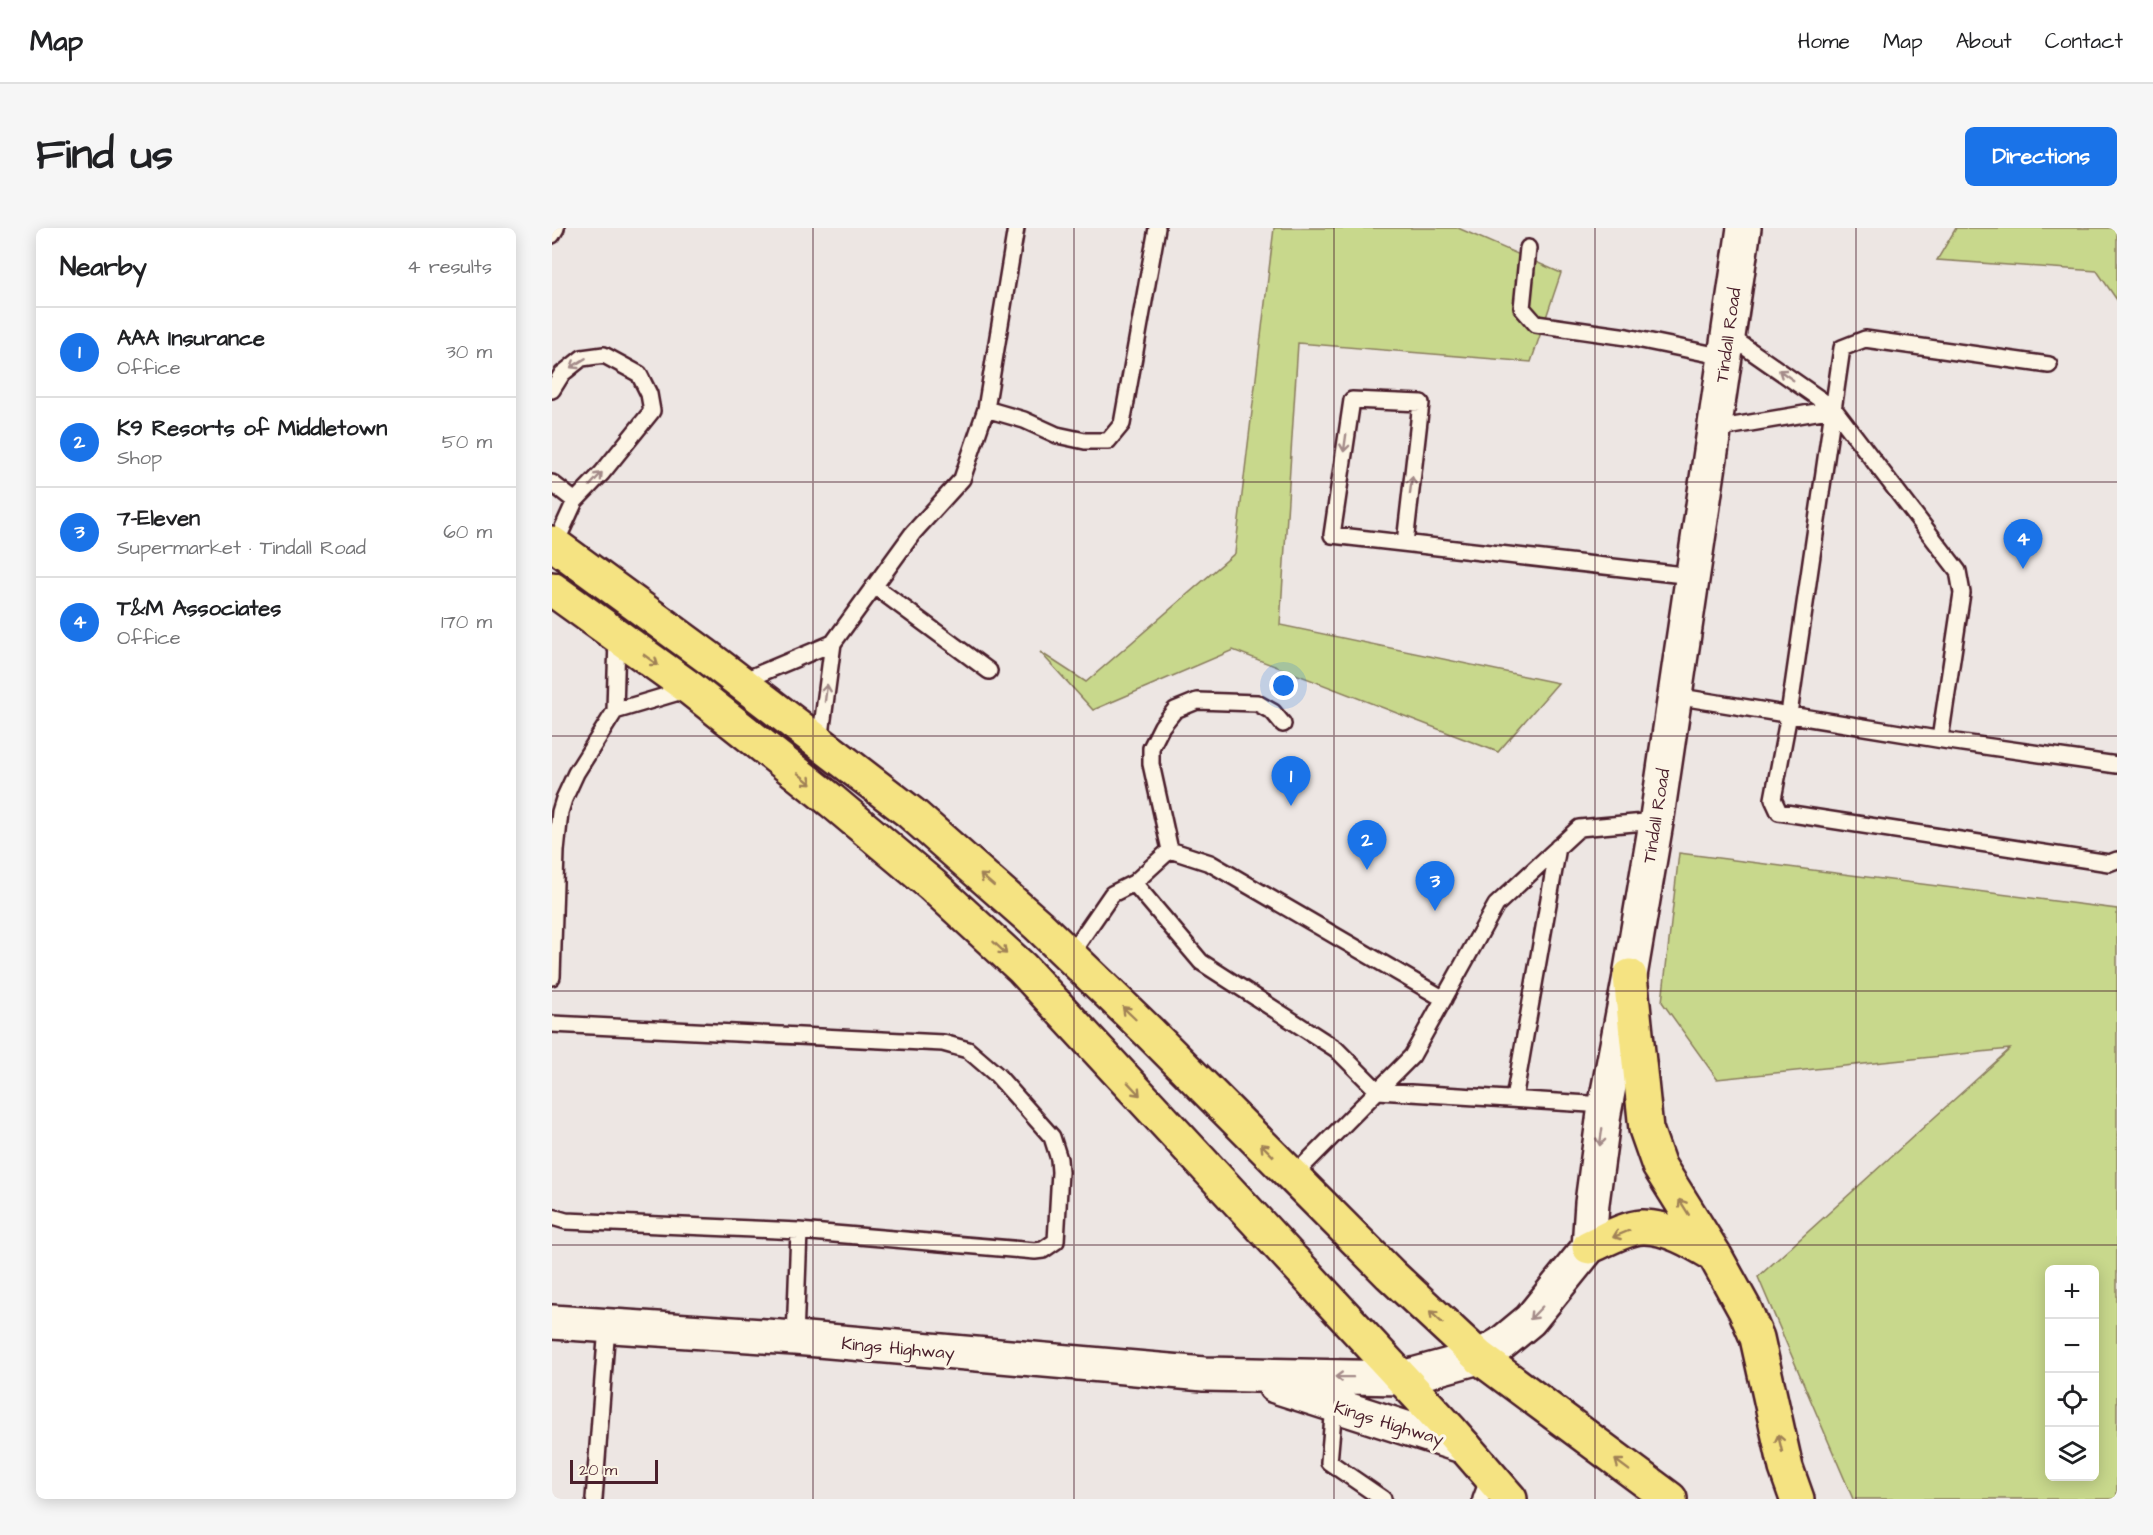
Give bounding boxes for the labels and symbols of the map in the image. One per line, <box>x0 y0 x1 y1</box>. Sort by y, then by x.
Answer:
street label: Tindall Road <box>1709 286 1748 384</box>
one-way arrow <box>570 356 587 369</box>
one-way arrow <box>1778 369 1795 381</box>
one-way arrow <box>1340 432 1351 452</box>
one-way arrow <box>589 471 604 486</box>
one-way arrow <box>1406 475 1417 495</box>
pin: 4 <box>2004 520 2042 569</box>
one-way arrow <box>642 653 658 666</box>
your location <box>1269 671 1298 700</box>
one-way arrow <box>821 683 832 703</box>
pin: 1 <box>1272 756 1310 806</box>
street label: Tindall Road <box>1637 767 1676 865</box>
one-way arrow <box>796 773 812 786</box>
pin: 2 <box>1348 820 1386 870</box>
pin: 3 <box>1416 862 1454 911</box>
one-way arrow <box>979 873 995 886</box>
one-way arrow <box>992 941 1007 955</box>
one-way arrow <box>1122 1005 1137 1020</box>
one-way arrow <box>1127 1081 1141 1096</box>
one-way arrow <box>1595 1127 1606 1146</box>
one-way arrow <box>1260 1143 1275 1158</box>
one-way arrow <box>1678 1198 1691 1215</box>
one-way arrow <box>1612 1229 1631 1240</box>
one-way arrow <box>1529 1305 1544 1320</box>
one-way arrow <box>1428 1310 1443 1324</box>
street label: Kings Highway <box>840 1331 956 1367</box>
one-way arrow <box>1334 1371 1354 1383</box>
street label: Kings Highway <box>1331 1395 1447 1453</box>
one-way arrow <box>1774 1434 1786 1453</box>
scale bar <box>570 1457 658 1484</box>
one-way arrow <box>1614 1459 1630 1472</box>

